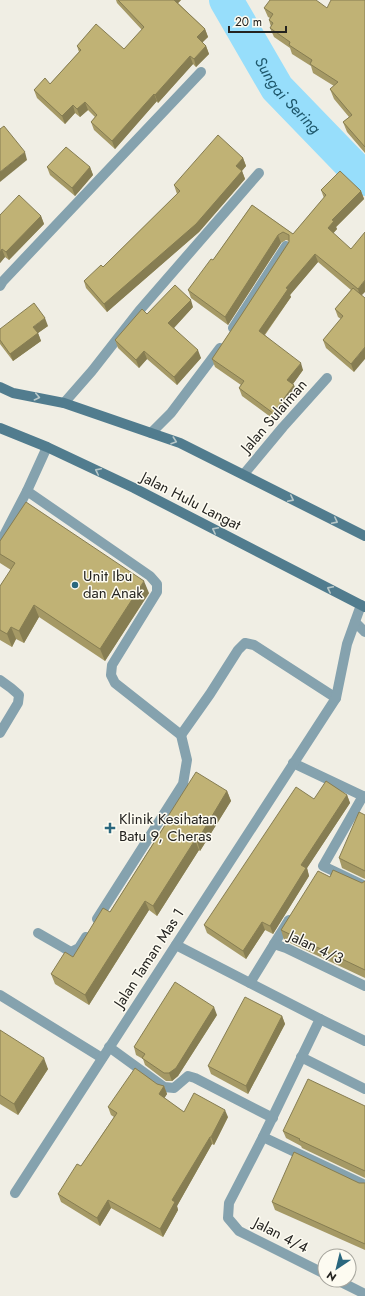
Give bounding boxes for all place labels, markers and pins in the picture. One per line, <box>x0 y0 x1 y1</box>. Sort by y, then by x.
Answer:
place label: Unit Ibu dan Anak <box>83 565 143 604</box>
marker: Unit Ibu dan Anak <box>70 580 80 590</box>
place label: Klinik Kesihatan Batu 9, Cheras <box>119 808 217 847</box>
marker: Klinik Kesihatan Batu 9, Cheras <box>104 822 116 834</box>

